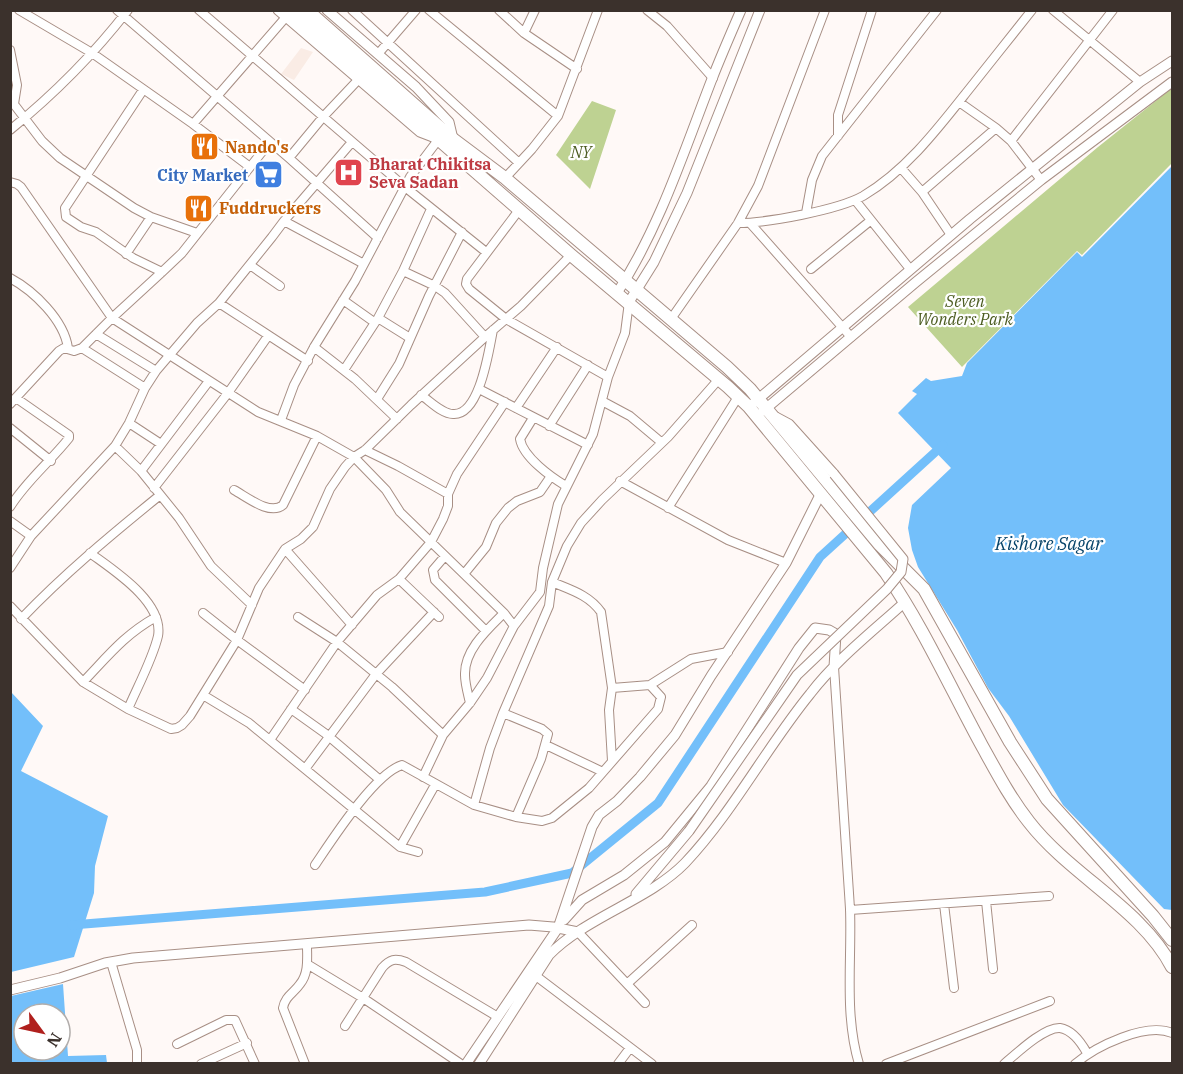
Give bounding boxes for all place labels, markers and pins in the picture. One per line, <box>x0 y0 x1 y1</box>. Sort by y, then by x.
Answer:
restaurant icon: Nando's <box>188 131 220 163</box>
place label: Nando's <box>225 137 289 157</box>
place label: Bharat Chikitsa Seva Sadan <box>369 154 491 192</box>
hospital icon: Bharat Chikitsa Seva Sadan <box>332 157 364 189</box>
supermarket icon: City Market <box>253 159 285 191</box>
place label: City Market <box>157 165 248 185</box>
restaurant icon: Fuddruckers <box>182 192 214 224</box>
place label: Fuddruckers <box>219 198 321 218</box>

